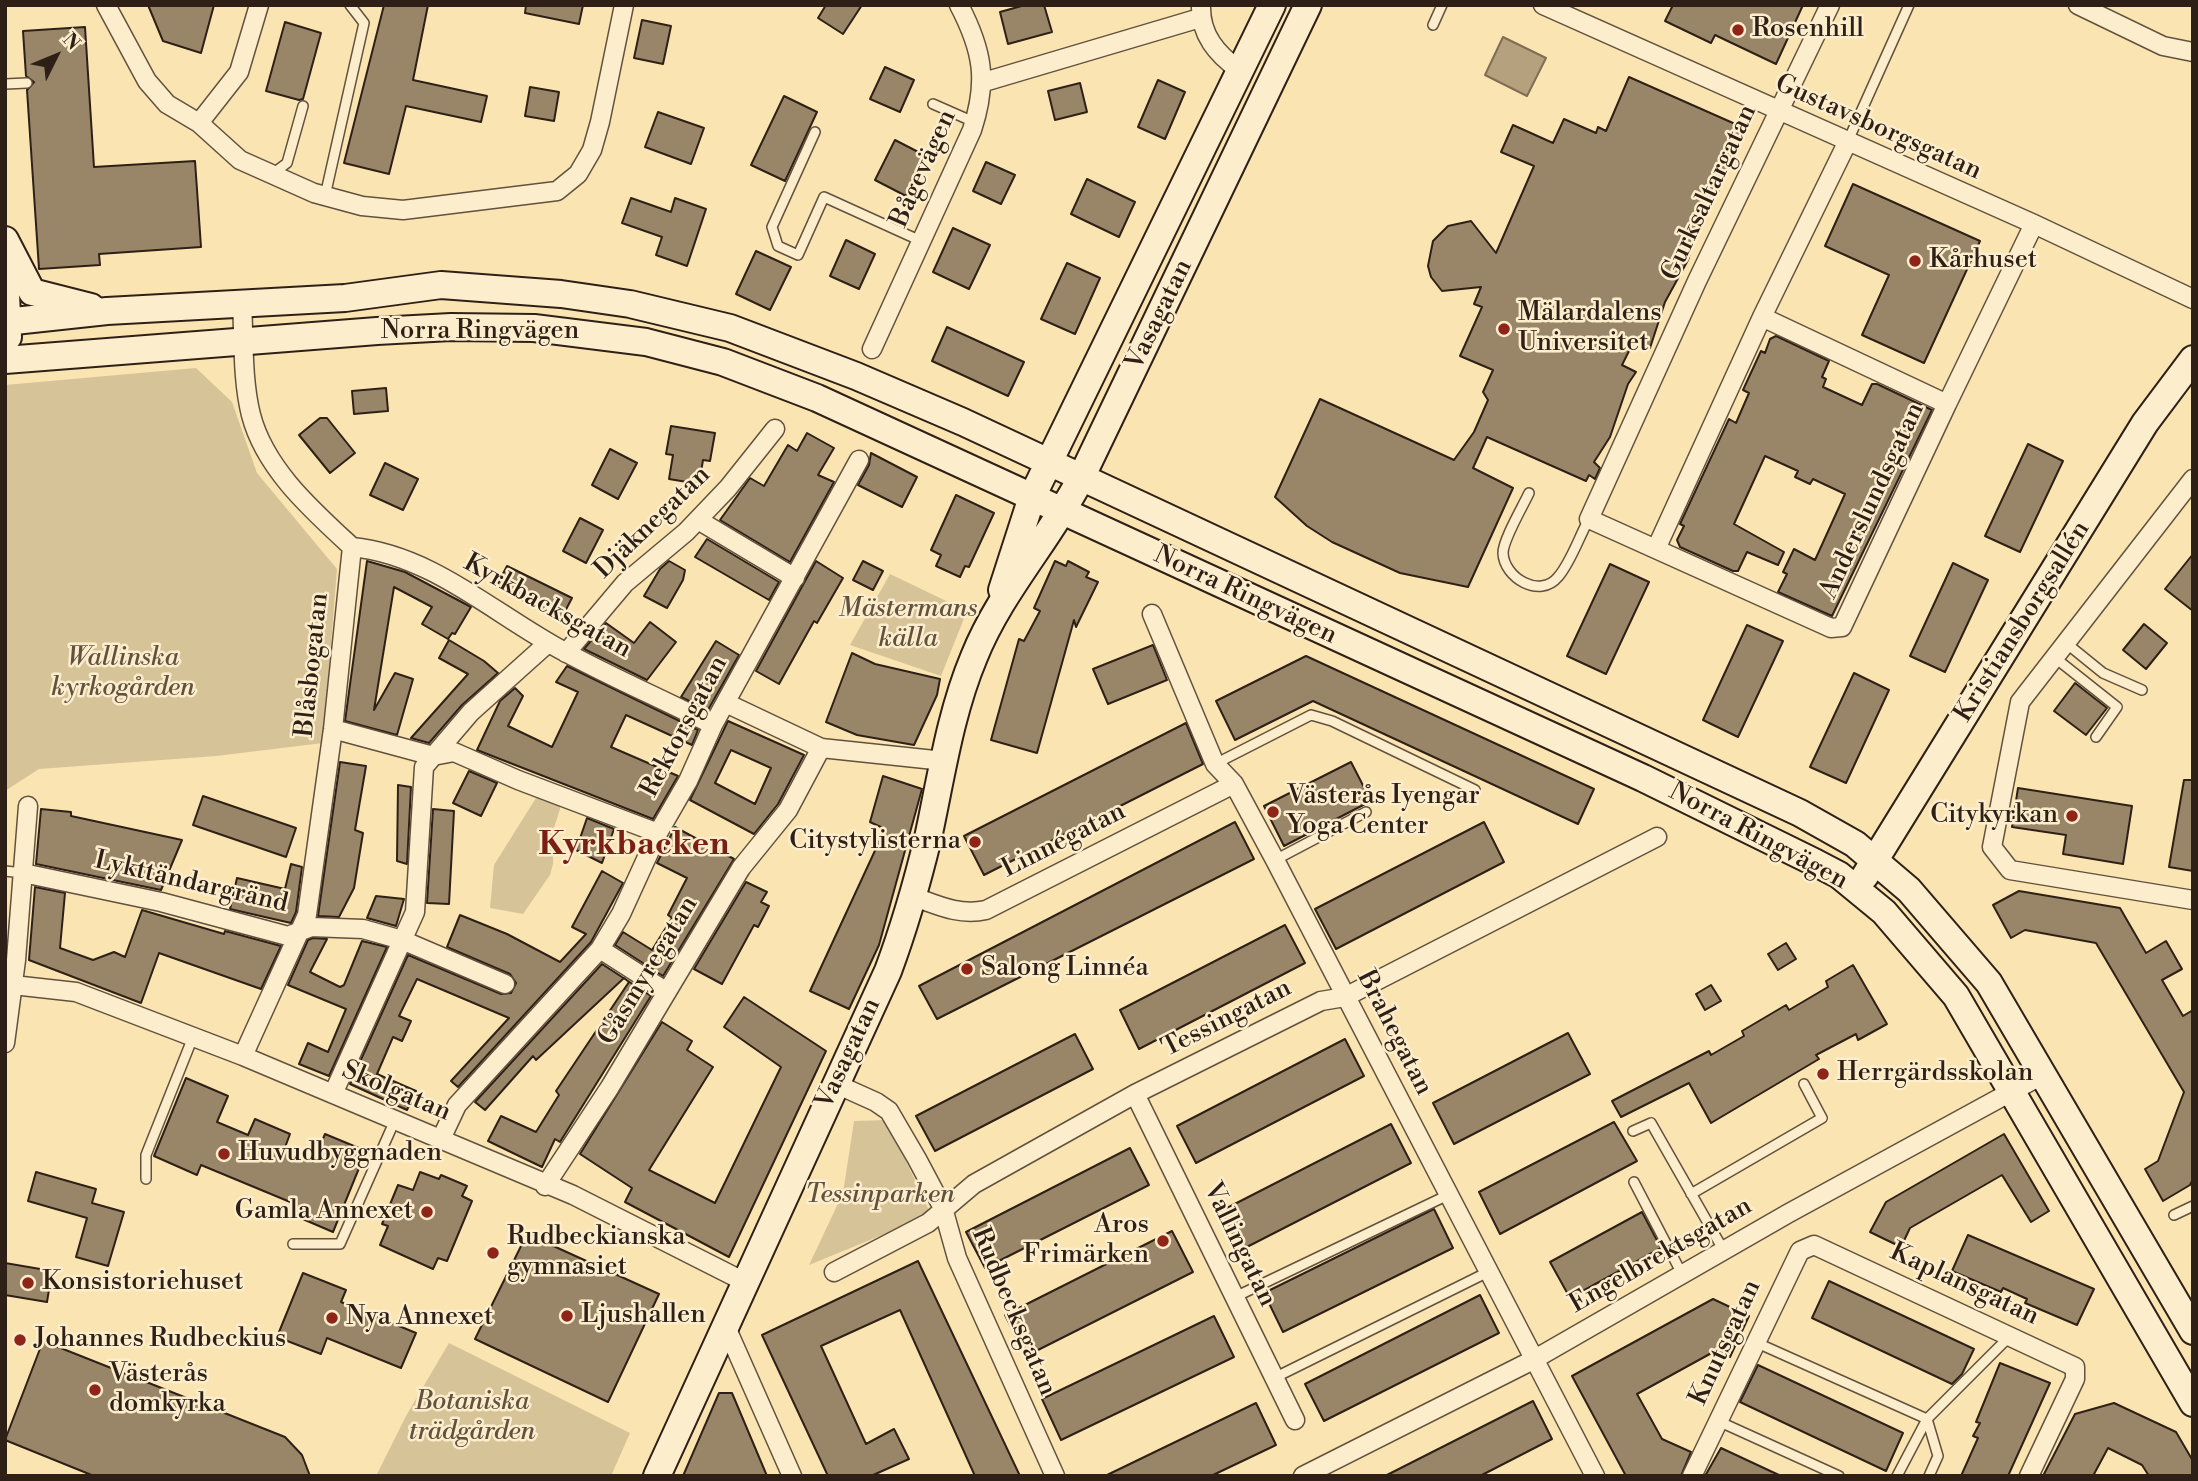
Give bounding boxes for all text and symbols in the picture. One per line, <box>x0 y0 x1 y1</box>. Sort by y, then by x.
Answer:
place label: Rosenhill <box>1752 14 1864 46</box>
north arrow <box>21 21 91 91</box>
marker: Rosenhill <box>1730 22 1746 38</box>
text: N <box>57 28 85 55</box>
street label: Gustavsborgsgatan <box>1770 68 1986 188</box>
street label: Gurksaltargatan <box>1656 100 1764 286</box>
street label: Bågevägen <box>884 105 964 233</box>
place label: Kårhuset <box>1929 245 2037 277</box>
marker: Kårhuset <box>1907 253 1923 269</box>
street label: Vasagatan <box>1120 255 1200 375</box>
place label: Mälardalens Universitet <box>1518 298 1662 360</box>
street label: Norra Ringvägen <box>381 316 579 348</box>
marker: Mälardalens Universitet <box>1496 321 1512 337</box>
street label: Anderslundsgatan <box>1814 398 1932 604</box>
street label: Djäknegatan <box>589 460 717 586</box>
street label: Kristiansborgsallén <box>1949 516 2097 728</box>
street label: Norra Ringvägen <box>1149 540 1341 652</box>
street label: Kyrkbacksgatan <box>458 548 636 666</box>
street label: Blåsbogatan <box>290 591 336 739</box>
park label: Mästermans källa <box>839 594 977 656</box>
park label: Wallinska kyrkogården <box>51 643 195 704</box>
street label: Rektorsgatan <box>635 651 735 803</box>
street label: Norra Ringvägen <box>1663 777 1853 897</box>
place label: Västerås Iyengar Yoga Center <box>1287 781 1480 842</box>
street label: Linnégatan <box>997 796 1131 886</box>
place label: Citykyrkan <box>1930 800 2058 832</box>
marker: Västerås Iyengar Yoga Center <box>1265 804 1281 820</box>
marker: Citykyrkan <box>2064 808 2080 824</box>
district label: Kyrkbacken <box>538 826 730 866</box>
place label: Citystylisterna <box>789 826 961 858</box>
marker: Citystylisterna <box>967 834 983 850</box>
street label: Lykttändargränd <box>91 846 291 920</box>
street label: Gåsmyregatan <box>592 891 706 1051</box>
place label: Salong Linnéa <box>981 953 1149 985</box>
marker: Salong Linnéa <box>959 961 975 977</box>
street label: Brahegatan <box>1349 965 1439 1101</box>
street label: Tessingatan <box>1157 973 1297 1065</box>
street label: Vasagatan <box>810 993 888 1115</box>
street label: Skolgatan <box>337 1055 455 1129</box>
place label: Herrgärdsskolan <box>1837 1058 2033 1090</box>
marker: Herrgärdsskolan <box>1815 1066 1831 1082</box>
place label: Huvudbyggnaden <box>238 1138 442 1170</box>
marker: Huvudbyggnaden <box>216 1146 232 1162</box>
street label: Vallingatan <box>1196 1178 1282 1312</box>
park label: Tessinparken <box>805 1180 955 1212</box>
street label: Engelbrektsgatan <box>1564 1191 1758 1321</box>
place label: Gamla Annexet <box>235 1196 413 1228</box>
marker: Gamla Annexet <box>419 1204 435 1220</box>
place label: Aros Frimärken <box>1023 1210 1149 1272</box>
place label: Rudbeckianska gymnasiet <box>507 1222 685 1284</box>
street label: Rudbecksgatan <box>964 1223 1062 1401</box>
marker: Aros Frimärken <box>1155 1233 1171 1249</box>
street label: Kaplansgatan <box>1885 1237 2043 1333</box>
marker: Rudbeckianska gymnasiet <box>485 1245 501 1261</box>
place label: Konsistoriehuset <box>42 1267 243 1299</box>
marker: Konsistoriehuset <box>20 1275 36 1291</box>
street label: Knutsgatan <box>1683 1275 1769 1411</box>
place label: Ljushallen <box>581 1300 706 1332</box>
place label: Nya Annexet <box>346 1302 493 1334</box>
marker: Ljushallen <box>559 1308 575 1324</box>
marker: Nya Annexet <box>324 1310 340 1326</box>
place label: Johannes Rudbeckius <box>34 1324 286 1356</box>
marker: Johannes Rudbeckius <box>12 1332 28 1348</box>
place label: Västerås domkyrka <box>109 1359 226 1420</box>
marker: Västerås domkyrka <box>87 1382 103 1398</box>
park label: Botaniska trädgården <box>409 1387 535 1448</box>

